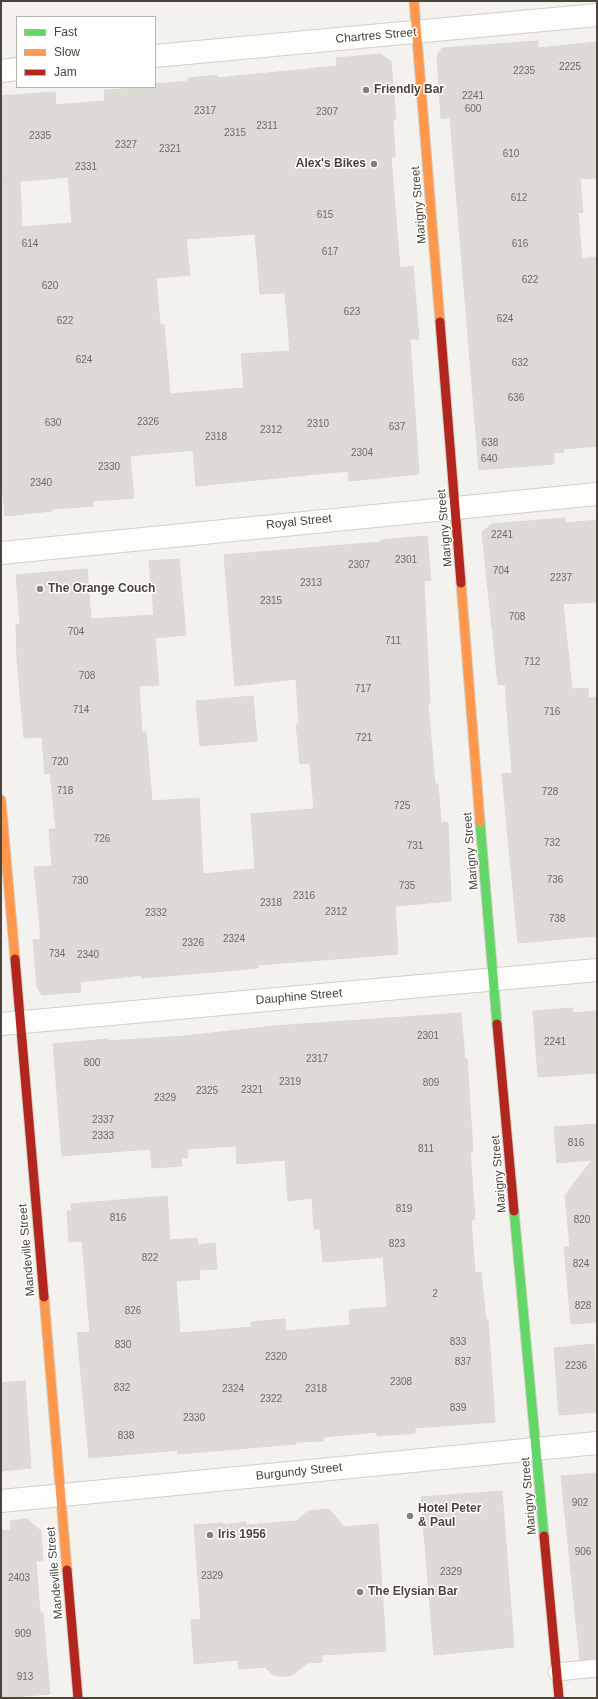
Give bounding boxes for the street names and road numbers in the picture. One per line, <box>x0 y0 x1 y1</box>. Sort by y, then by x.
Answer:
street label: Chartres Street <box>335 25 417 47</box>
street label: Marigny Street <box>408 166 430 244</box>
street label: Marigny Street <box>434 489 456 567</box>
street label: Royal Street <box>265 511 333 533</box>
street label: Marigny Street <box>460 812 482 890</box>
street label: Dauphine Street <box>255 986 343 1008</box>
street label: Marigny Street <box>488 1135 510 1213</box>
street label: Mandeville Street <box>16 1203 38 1297</box>
street label: Marigny Street <box>518 1457 540 1535</box>
street label: Burgundy Street <box>255 1460 343 1484</box>
street label: Mandeville Street <box>44 1526 66 1620</box>

